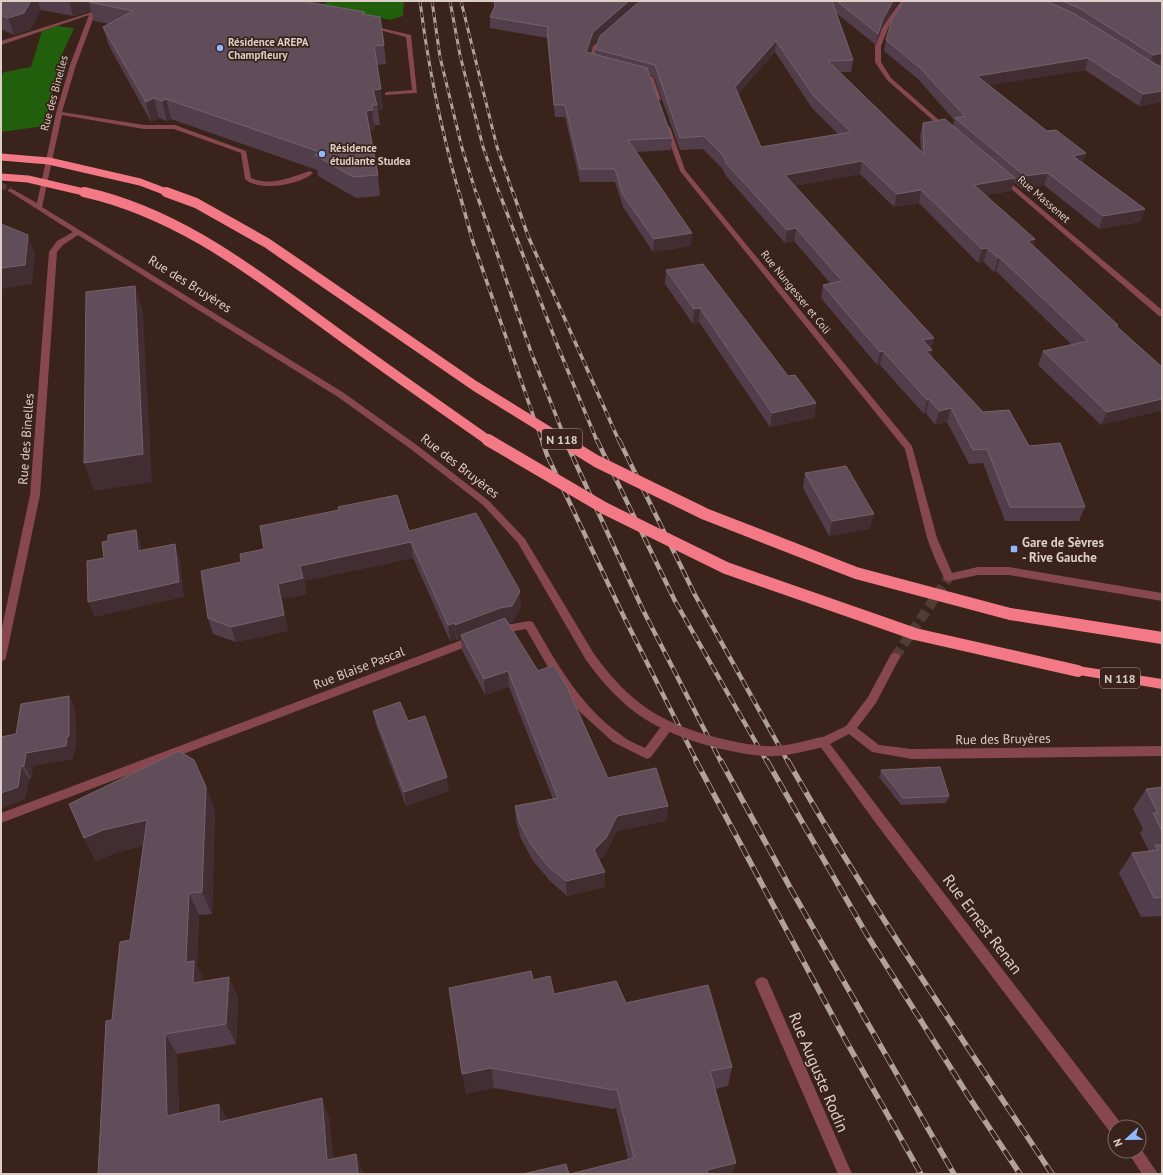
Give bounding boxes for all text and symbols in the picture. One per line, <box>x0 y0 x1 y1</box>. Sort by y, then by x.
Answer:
place label: Résidence AREPA Champfleury <box>228 35 309 62</box>
marker: Résidence AREPA Champfleury <box>215 43 225 53</box>
street label: Rue des Binelles <box>37 53 71 132</box>
place label: Résidence étudiante Studea <box>330 141 410 168</box>
marker: Résidence étudiante Studea <box>317 149 327 159</box>
street label: Rue Massenet <box>1015 172 1073 226</box>
street label: Rue Nungesser et Coli <box>758 247 834 337</box>
street label: Rue des Bruyères <box>145 252 235 316</box>
street label: Rue des Binelles <box>14 393 38 485</box>
road number: N 118 <box>542 429 582 449</box>
street label: Rue des Bruyères <box>417 430 503 502</box>
place label: Gare de Sèvres - Rive Gauche <box>1022 534 1104 566</box>
marker: Gare de Sèvres - Rive Gauche <box>1009 544 1019 554</box>
street label: Rue Blaise Pascal <box>311 643 407 693</box>
road number: N 118 <box>1100 668 1140 688</box>
street label: Rue des Bruyères <box>955 730 1051 748</box>
street label: Rue Ernest Renan <box>939 870 1027 978</box>
street label: Rue Auguste Rodin <box>785 1009 853 1135</box>
north arrow <box>1107 1119 1147 1159</box>
text: N <box>1110 1137 1126 1149</box>

